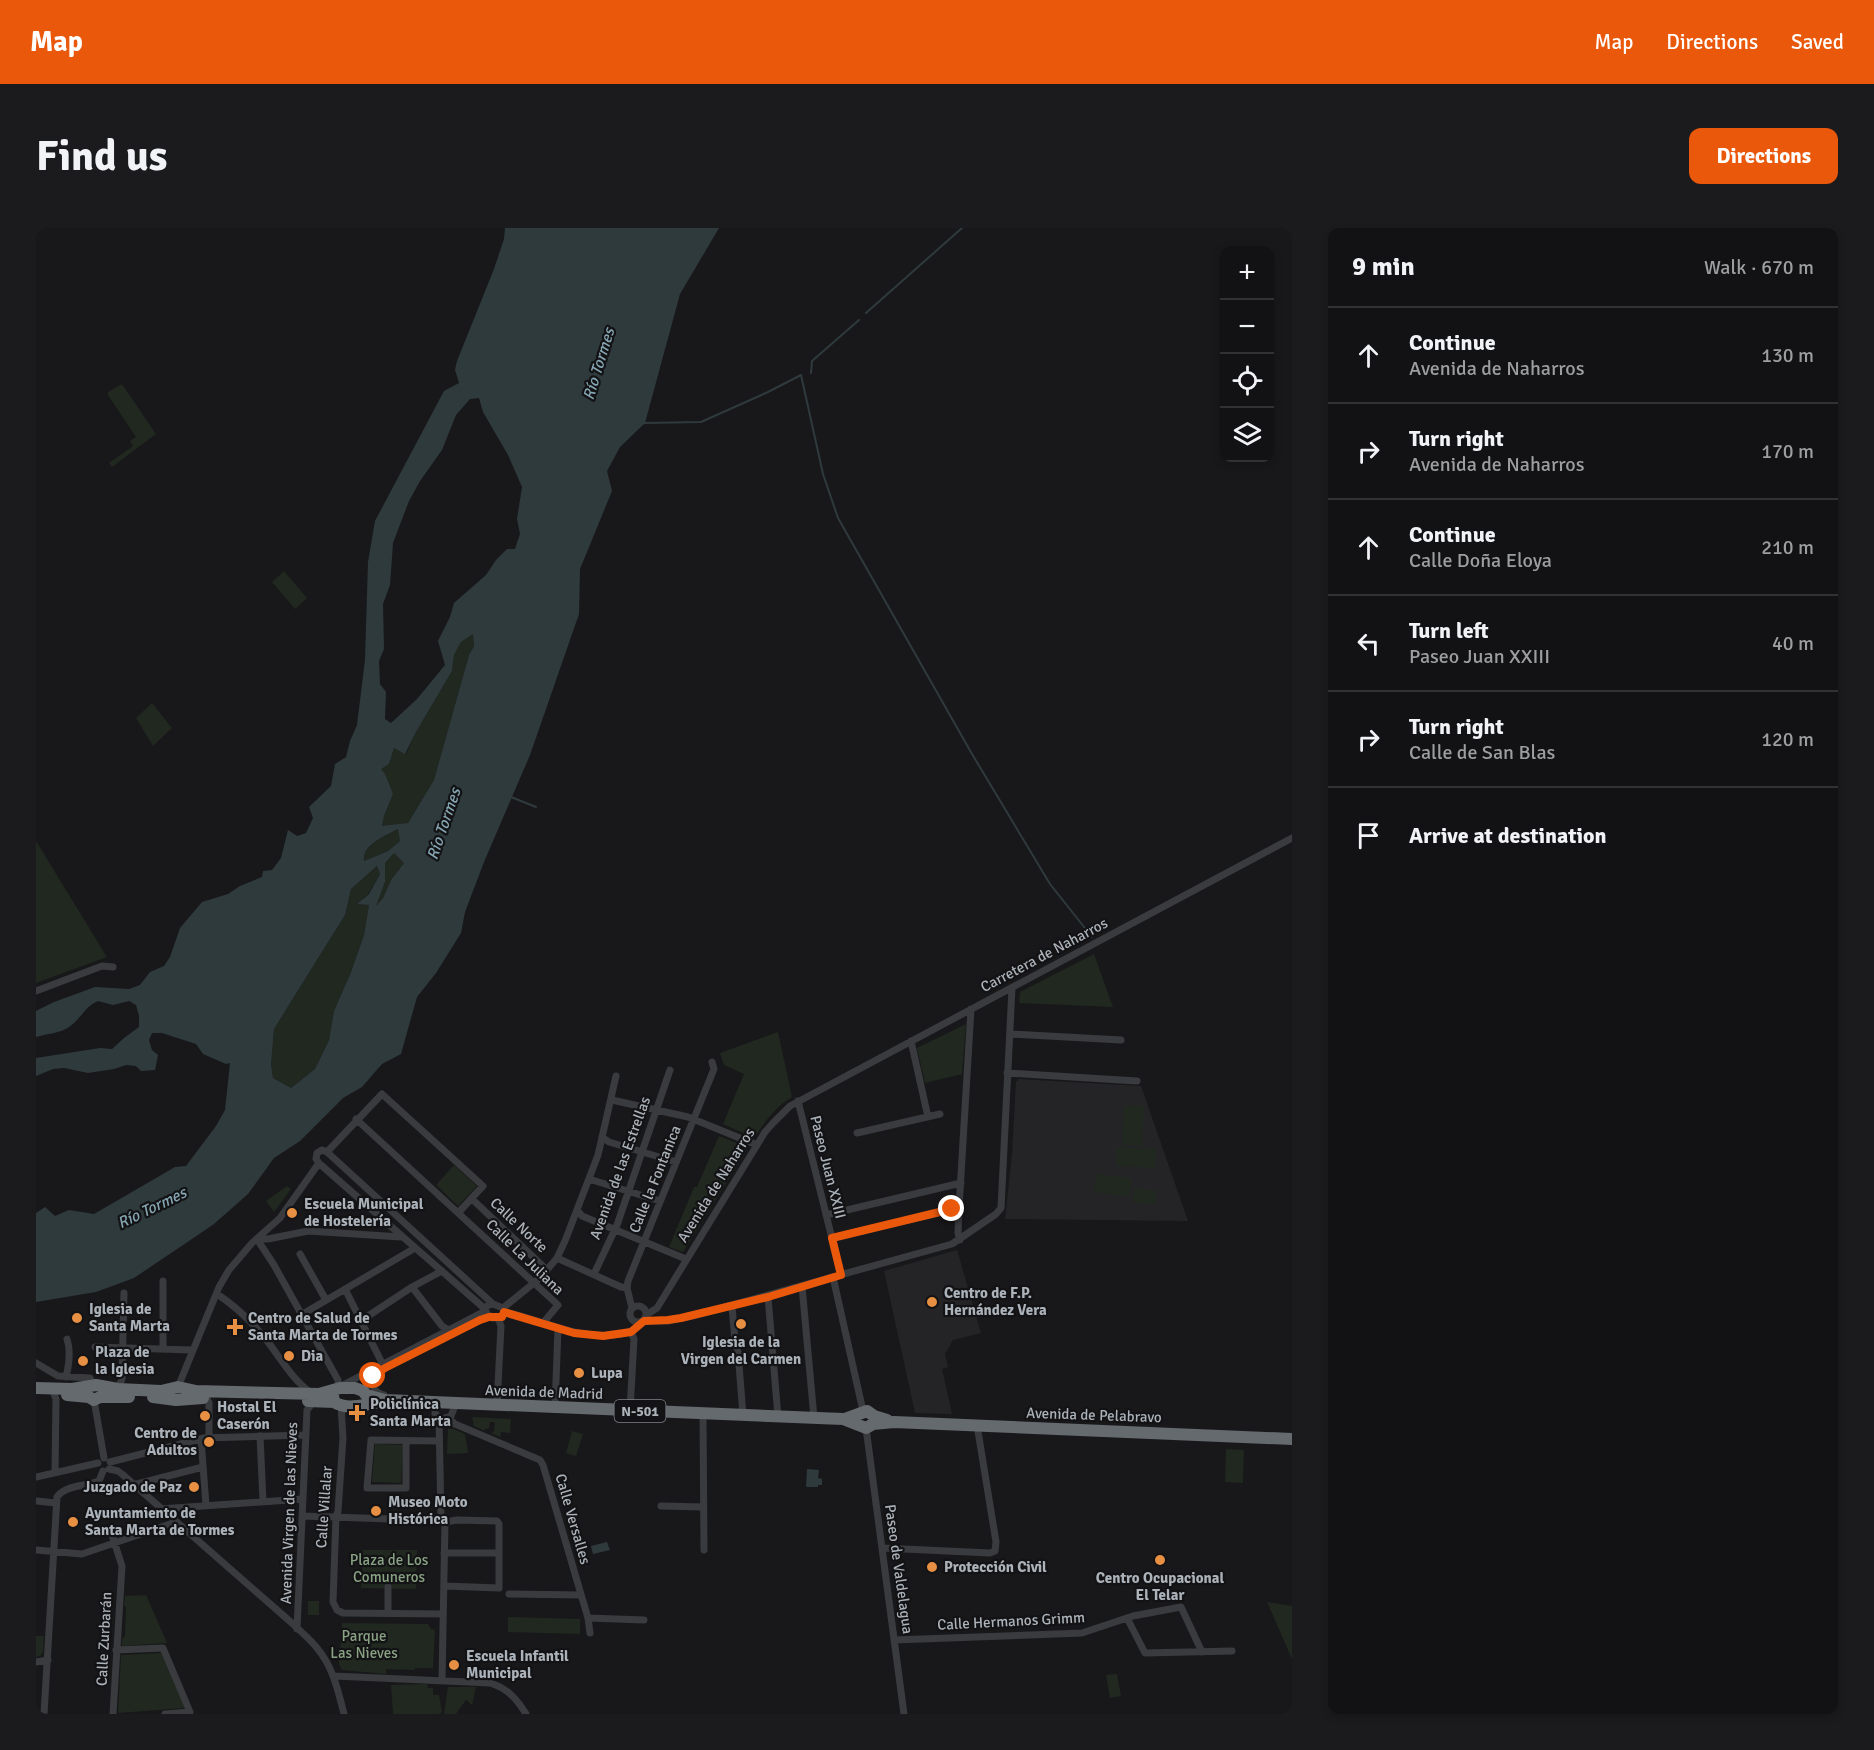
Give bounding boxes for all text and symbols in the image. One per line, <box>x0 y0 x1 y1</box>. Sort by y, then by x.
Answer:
text: Map <box>30 25 83 59</box>
text: Map <box>1595 29 1633 55</box>
text: Directions <box>1666 29 1758 55</box>
text: Saved <box>1791 29 1844 55</box>
button: Directions <box>1689 128 1838 184</box>
text: Find us <box>36 131 167 182</box>
map controls <box>1220 246 1274 462</box>
button: + <box>1220 246 1274 300</box>
text: 9 min <box>1352 251 1415 283</box>
text: Walk · 670 m <box>1704 255 1814 280</box>
button: − <box>1220 300 1274 354</box>
water label: Río Tormes <box>579 324 620 402</box>
text: Continue <box>1409 329 1496 356</box>
icon: ahead <box>1352 339 1385 372</box>
text: 130 m <box>1761 343 1814 368</box>
button: locate <box>1220 354 1274 408</box>
text: Avenida de Naharros <box>1409 356 1584 381</box>
button: layers <box>1220 408 1274 462</box>
text: Turn right <box>1409 425 1504 452</box>
icon: right <box>1352 435 1385 468</box>
text: 170 m <box>1761 439 1814 464</box>
text: Avenida de Naharros <box>1409 452 1584 477</box>
text: Continue <box>1409 521 1496 548</box>
icon: ahead <box>1352 531 1385 564</box>
text: 210 m <box>1761 535 1814 560</box>
text: Calle Doña Eloya <box>1409 548 1552 573</box>
text: Turn left <box>1409 617 1489 644</box>
icon: left <box>1352 627 1385 660</box>
text: 40 m <box>1772 631 1814 656</box>
text: Paseo Juan XXIII <box>1409 644 1550 669</box>
text: Turn right <box>1409 713 1504 740</box>
icon: right <box>1352 723 1385 756</box>
text: 120 m <box>1761 727 1814 752</box>
text: Calle de San Blas <box>1409 740 1555 765</box>
water label: Río Tormes <box>422 784 466 862</box>
icon: arrive <box>1352 819 1385 852</box>
text: Arrive at destination <box>1409 822 1606 849</box>
street label: Carretera de Naharros <box>977 914 1111 996</box>
street label: Avenida de las Estrellas <box>586 1094 654 1242</box>
street label: Paseo Juan XXIII <box>806 1113 850 1221</box>
street label: Calle la Fontanica <box>625 1123 685 1235</box>
street label: Avenida de Naharros <box>673 1124 759 1246</box>
water label: Río Tormes <box>114 1182 192 1233</box>
street label: Calle Norte <box>486 1194 552 1256</box>
place label: Escuela Municipal de Hostelería <box>304 1195 424 1230</box>
route end <box>938 1195 964 1221</box>
marker: Escuela Municipal de Hostelería <box>285 1206 299 1220</box>
street label: Calle La Juliana <box>482 1215 568 1299</box>
place label: Centro de F.P. Hernández Vera <box>944 1284 1047 1319</box>
marker: Centro de F.P. Hernández Vera <box>925 1295 939 1309</box>
place label: Iglesia de Santa Marta <box>89 1300 170 1335</box>
place label: Centro de Salud de Santa Marta de Tormes <box>248 1309 398 1344</box>
marker: Iglesia de Santa Marta <box>70 1311 84 1325</box>
marker: Iglesia de la Virgen del Carmen <box>734 1317 748 1331</box>
marker: Centro de Salud de Santa Marta de Tormes <box>226 1318 244 1336</box>
place label: Iglesia de la Virgen del Carmen <box>681 1333 801 1368</box>
place label: Plaza de la Iglesia <box>95 1343 155 1378</box>
place label: Dia <box>301 1347 323 1365</box>
marker: Dia <box>282 1349 296 1363</box>
marker: Plaza de la Iglesia <box>76 1354 90 1368</box>
route start <box>359 1362 385 1388</box>
place label: Lupa <box>591 1364 623 1382</box>
marker: Lupa <box>572 1366 586 1380</box>
street label: Avenida de Madrid <box>485 1381 603 1403</box>
place label: Policlínica Santa Marta <box>370 1395 451 1430</box>
place label: Hostal El Caserón <box>217 1398 277 1433</box>
road number: N-501 <box>614 1400 666 1422</box>
marker: Policlínica Santa Marta <box>348 1404 366 1422</box>
street label: Avenida de Pelabravo <box>1026 1404 1162 1426</box>
marker: Hostal El Caserón <box>198 1409 212 1423</box>
street label: Avenida Virgen de las Nieves <box>277 1421 301 1604</box>
place label: Centro de Adultos <box>134 1424 197 1459</box>
marker: Centro de Adultos <box>202 1435 216 1449</box>
street label: Calle Villalar <box>312 1465 336 1549</box>
street label: Calle Versalles <box>551 1472 595 1567</box>
place label: Juzgado de Paz <box>83 1478 182 1496</box>
marker: Juzgado de Paz <box>187 1480 201 1494</box>
place label: Museo Moto Histórica <box>388 1493 468 1528</box>
street label: Paseo de Valdelagua <box>881 1503 917 1635</box>
place label: Ayuntamiento de Santa Marta de Tormes <box>85 1504 235 1539</box>
marker: Museo Moto Histórica <box>369 1504 383 1518</box>
marker: Ayuntamiento de Santa Marta de Tormes <box>66 1515 80 1529</box>
park label: Plaza de Los Comuneros <box>350 1551 429 1586</box>
marker: Centro Ocupacional El Telar <box>1153 1553 1167 1567</box>
place label: Protección Civil <box>944 1558 1047 1576</box>
marker: Protección Civil <box>925 1560 939 1574</box>
place label: Centro Ocupacional El Telar <box>1096 1569 1224 1604</box>
street label: Calle Zurbarán <box>93 1591 115 1687</box>
street label: Calle Hermanos Grimm <box>937 1608 1085 1634</box>
park label: Parque Las Nieves <box>330 1627 398 1662</box>
place label: Escuela Infantil Municipal <box>466 1647 569 1682</box>
marker: Escuela Infantil Municipal <box>447 1658 461 1672</box>

